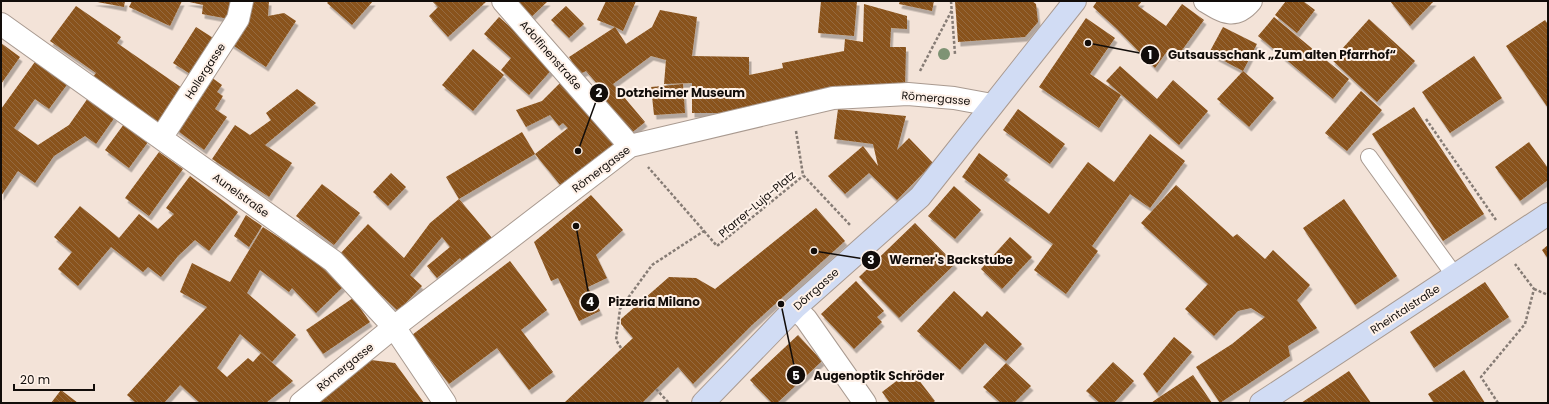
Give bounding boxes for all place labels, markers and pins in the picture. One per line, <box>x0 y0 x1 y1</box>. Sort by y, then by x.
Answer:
callout: Gutsausschank „Zum alten Pfarrhof“ <box>1140 43 1404 67</box>
callout: Dotzheimer Museum <box>589 81 753 105</box>
callout: Werner's Backstube <box>861 248 1021 272</box>
callout: Pizzeria Milano <box>580 290 707 314</box>
callout: Augenoptik Schröder <box>786 363 952 387</box>

